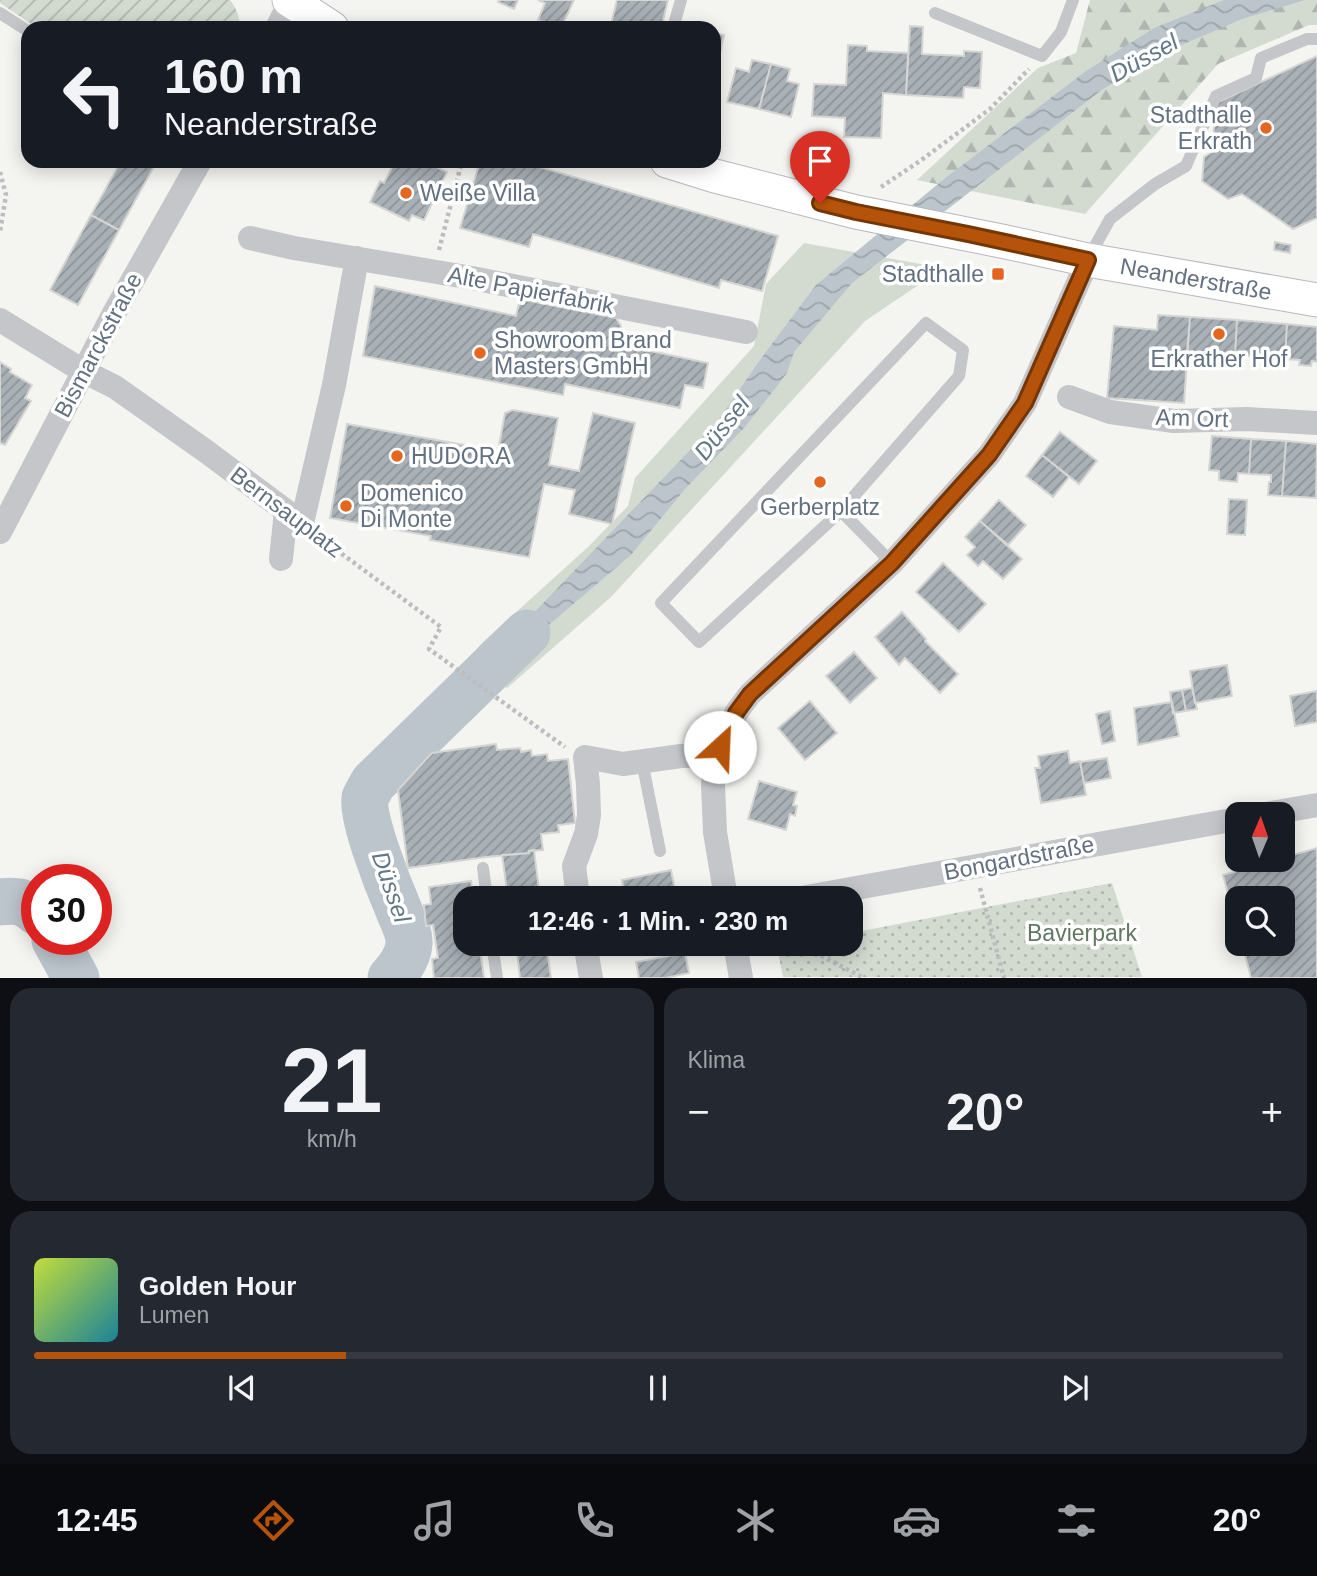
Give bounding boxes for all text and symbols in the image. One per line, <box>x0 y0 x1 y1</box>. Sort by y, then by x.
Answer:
water label: Düssel <box>1105 28 1183 87</box>
icon: left <box>49 49 140 140</box>
text: 160 m <box>164 49 303 103</box>
place label: Stadthalle Erkrath <box>1150 102 1252 154</box>
text: Neanderstraße <box>164 106 377 142</box>
marker: Stadthalle Erkrath <box>1258 120 1274 136</box>
pin <box>790 131 850 203</box>
icon: arrive <box>801 142 839 180</box>
place label: Weiße Villa <box>420 180 536 206</box>
marker: Weiße Villa <box>398 185 414 201</box>
street label: Neanderstraße <box>1118 253 1274 305</box>
street label: Alte Papierfabrik <box>446 261 617 319</box>
place label: Stadthalle <box>882 261 984 287</box>
marker: Stadthalle <box>990 266 1006 282</box>
street label: Bismarckstraße <box>49 268 147 422</box>
marker: Erkrather Hof <box>1211 326 1227 342</box>
place label: Showroom Brand Masters GmbH <box>494 327 672 379</box>
marker: Showroom Brand Masters GmbH <box>472 345 488 361</box>
place label: Erkrather Hof <box>1151 346 1288 372</box>
water label: Düssel <box>688 390 755 465</box>
street label: Am Ort <box>1155 404 1229 432</box>
place label: HUDORA <box>411 443 511 469</box>
marker: HUDORA <box>389 448 405 464</box>
street label: Bernsauplatz <box>226 461 348 563</box>
marker: Gerberplatz <box>812 474 828 490</box>
place label: Domenico Di Monte <box>360 480 464 532</box>
place label: Gerberplatz <box>760 494 880 520</box>
marker: Domenico Di Monte <box>338 498 354 514</box>
position arrow <box>683 710 757 784</box>
north arrow <box>1225 802 1295 872</box>
map controls <box>1225 802 1295 956</box>
street label: Bongardstraße <box>942 831 1096 885</box>
water label: Düssel <box>367 848 416 927</box>
speed limit sign: 30 <box>21 864 112 955</box>
button: search <box>1225 886 1295 956</box>
text: 12:46 · 1 Min. · 230 m <box>528 906 788 936</box>
park label: Bavierpark <box>1027 920 1137 946</box>
text: 21 <box>281 1030 382 1131</box>
text: Klima <box>688 1047 745 1073</box>
text: 20° <box>946 1083 1025 1141</box>
text: − <box>688 1091 710 1133</box>
text: + <box>1261 1091 1283 1133</box>
text: km/h <box>307 1126 357 1152</box>
text: Golden Hour <box>139 1271 296 1301</box>
text: Lumen <box>139 1302 209 1328</box>
icon: previous <box>223 1369 261 1407</box>
icon: pause <box>639 1369 677 1407</box>
icon: next <box>1056 1369 1094 1407</box>
icon: directions <box>249 1496 298 1545</box>
icon: music <box>410 1496 459 1545</box>
icon: phone <box>570 1496 619 1545</box>
icon: climate <box>731 1496 780 1545</box>
icon: car <box>892 1496 941 1545</box>
icon: filters <box>1052 1496 1101 1545</box>
text: 12:45 <box>56 1502 138 1538</box>
text: 20° <box>1213 1502 1261 1538</box>

